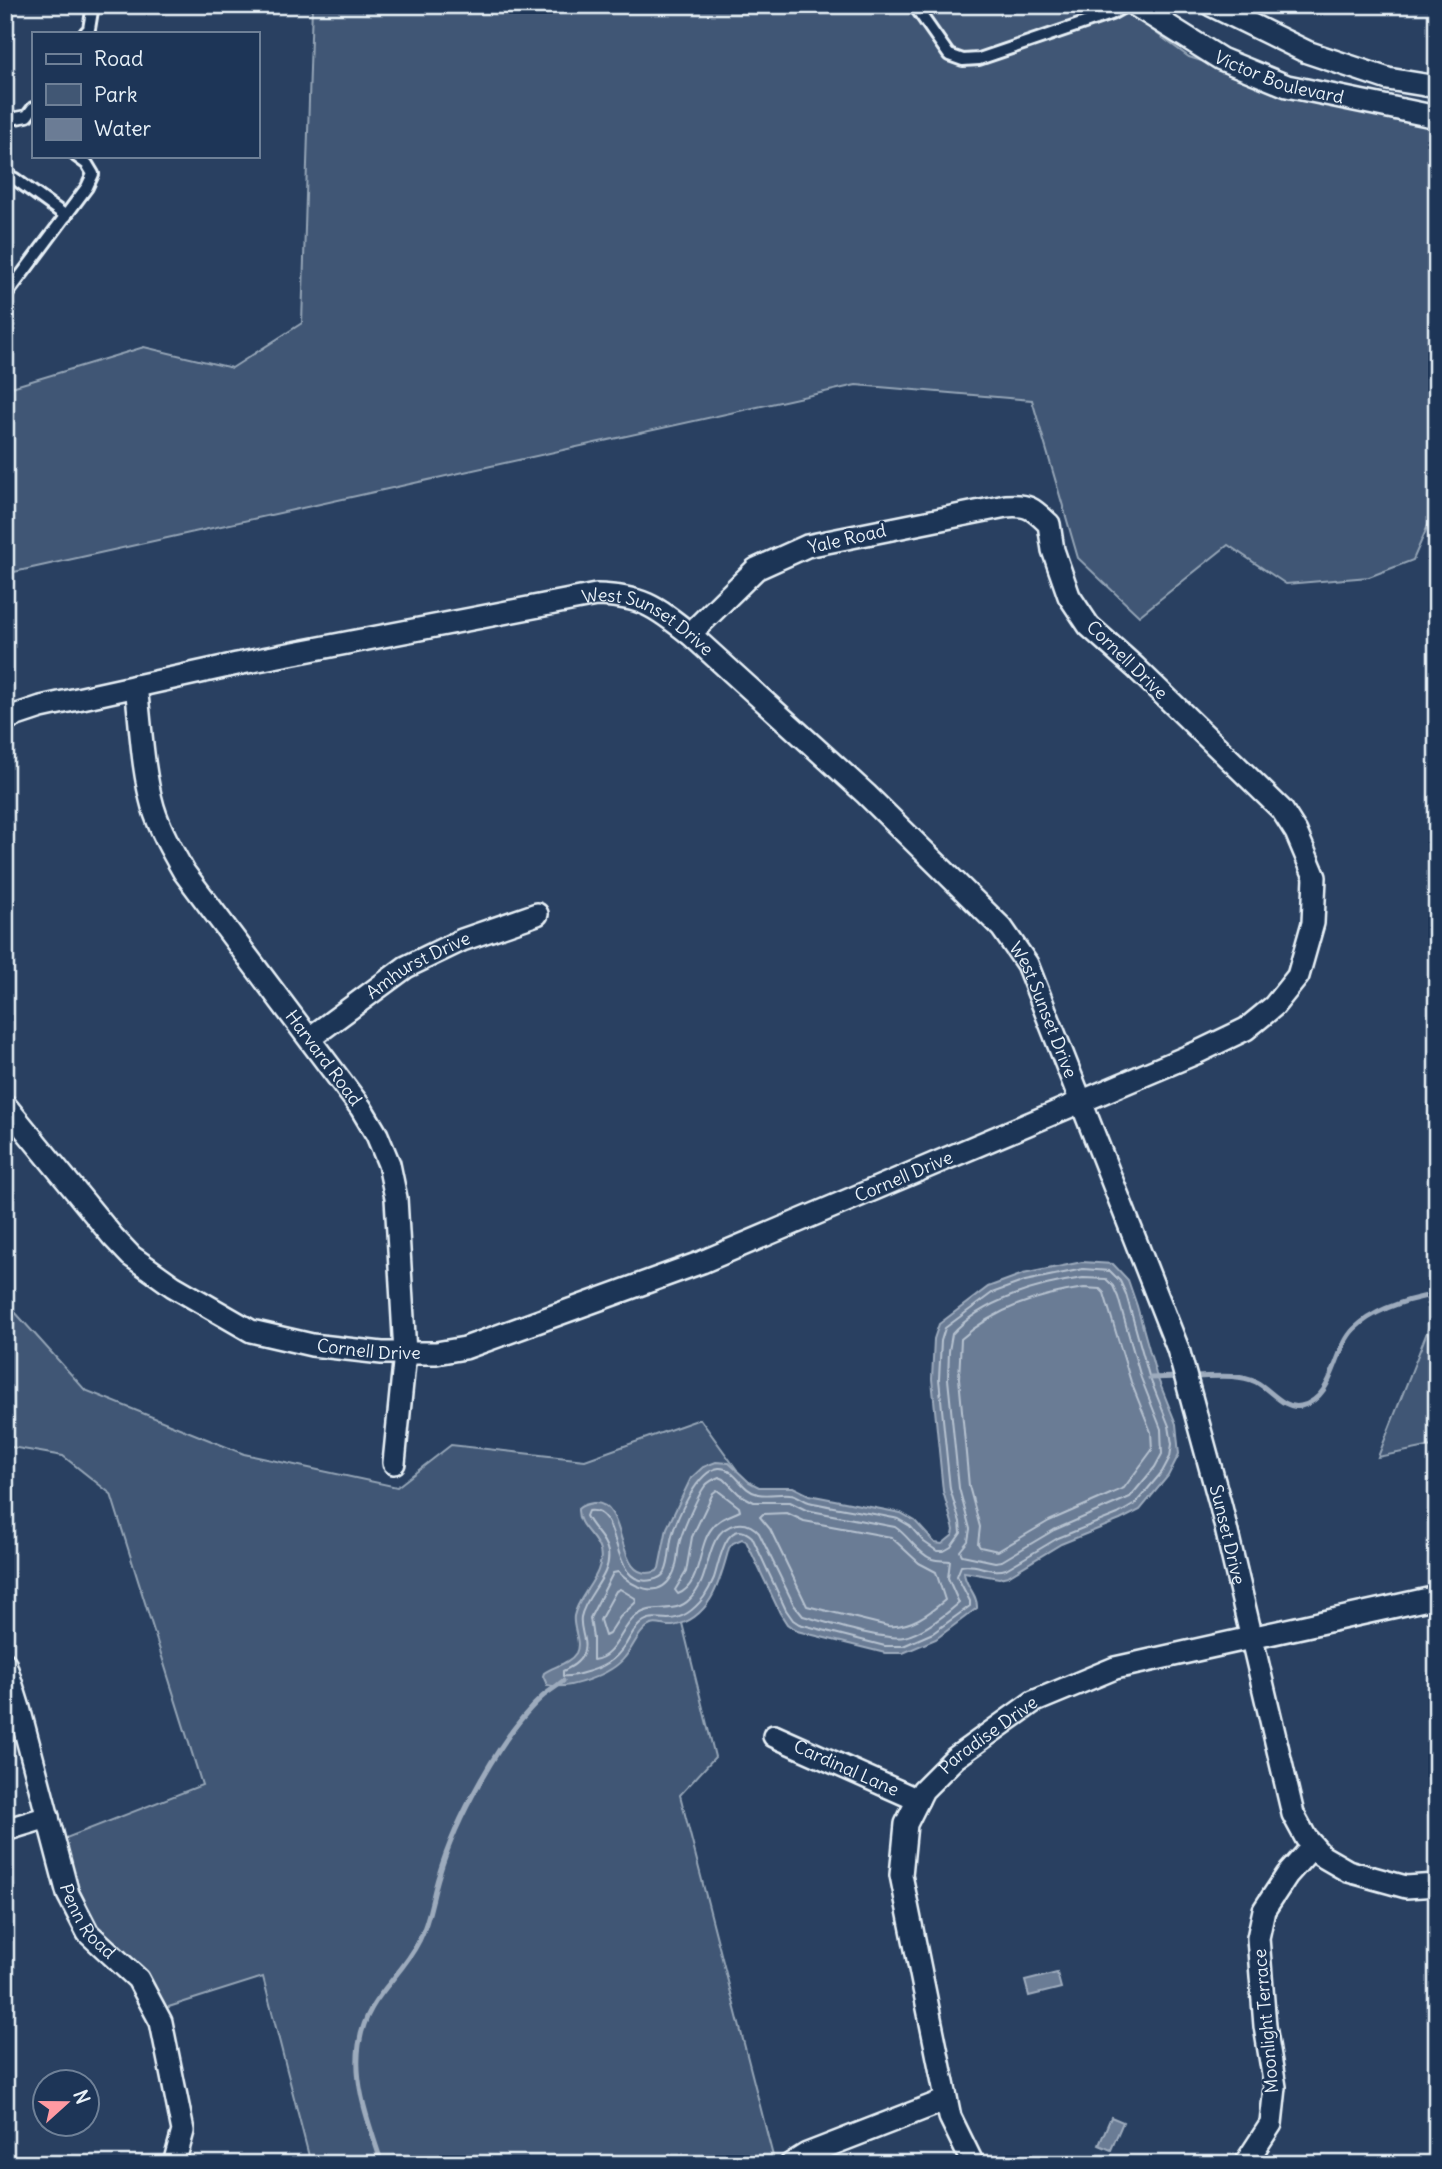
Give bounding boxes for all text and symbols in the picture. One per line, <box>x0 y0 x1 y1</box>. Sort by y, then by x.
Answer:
legend <box>32 32 259 158</box>
text: Road <box>94 45 143 72</box>
street label: Victor Boulevard <box>1210 46 1346 109</box>
text: Park <box>94 81 137 108</box>
text: Water <box>94 115 152 142</box>
street label: Yale Road <box>806 518 888 559</box>
street label: West Sunset Drive <box>580 583 718 660</box>
street label: Cornell Drive <box>1082 615 1173 704</box>
street label: Amhurst Drive <box>361 926 473 1004</box>
street label: West Sunset Drive <box>1004 937 1083 1081</box>
street label: Harvard Road <box>281 1005 367 1110</box>
street label: Cornell Drive <box>851 1145 956 1207</box>
street label: Cornell Drive <box>316 1334 421 1364</box>
street label: Sunset Drive <box>1204 1482 1251 1587</box>
street label: Paradise Drive <box>933 1691 1042 1779</box>
street label: Cardinal Lane <box>790 1734 903 1801</box>
street label: Penn Road <box>55 1881 121 1964</box>
street label: Moonlight Terrace <box>1248 1948 1283 2094</box>
north arrow <box>32 2068 102 2138</box>
text: N <box>68 2086 95 2107</box>

